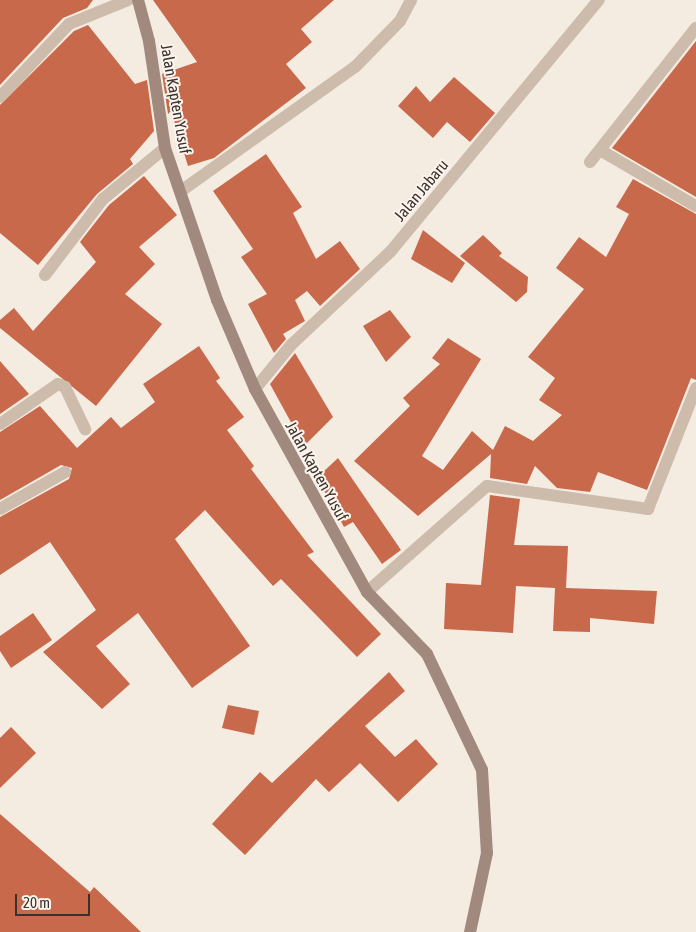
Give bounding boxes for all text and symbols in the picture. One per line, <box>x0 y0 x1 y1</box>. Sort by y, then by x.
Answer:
street label: Jalan Kapten Yusuf <box>157 43 195 155</box>
street label: Jalan Jabaru <box>390 155 452 225</box>
street label: Jalan Kapten Yusuf <box>282 418 352 524</box>
scale bar <box>18 884 92 916</box>
text: 20 m <box>23 894 50 911</box>

